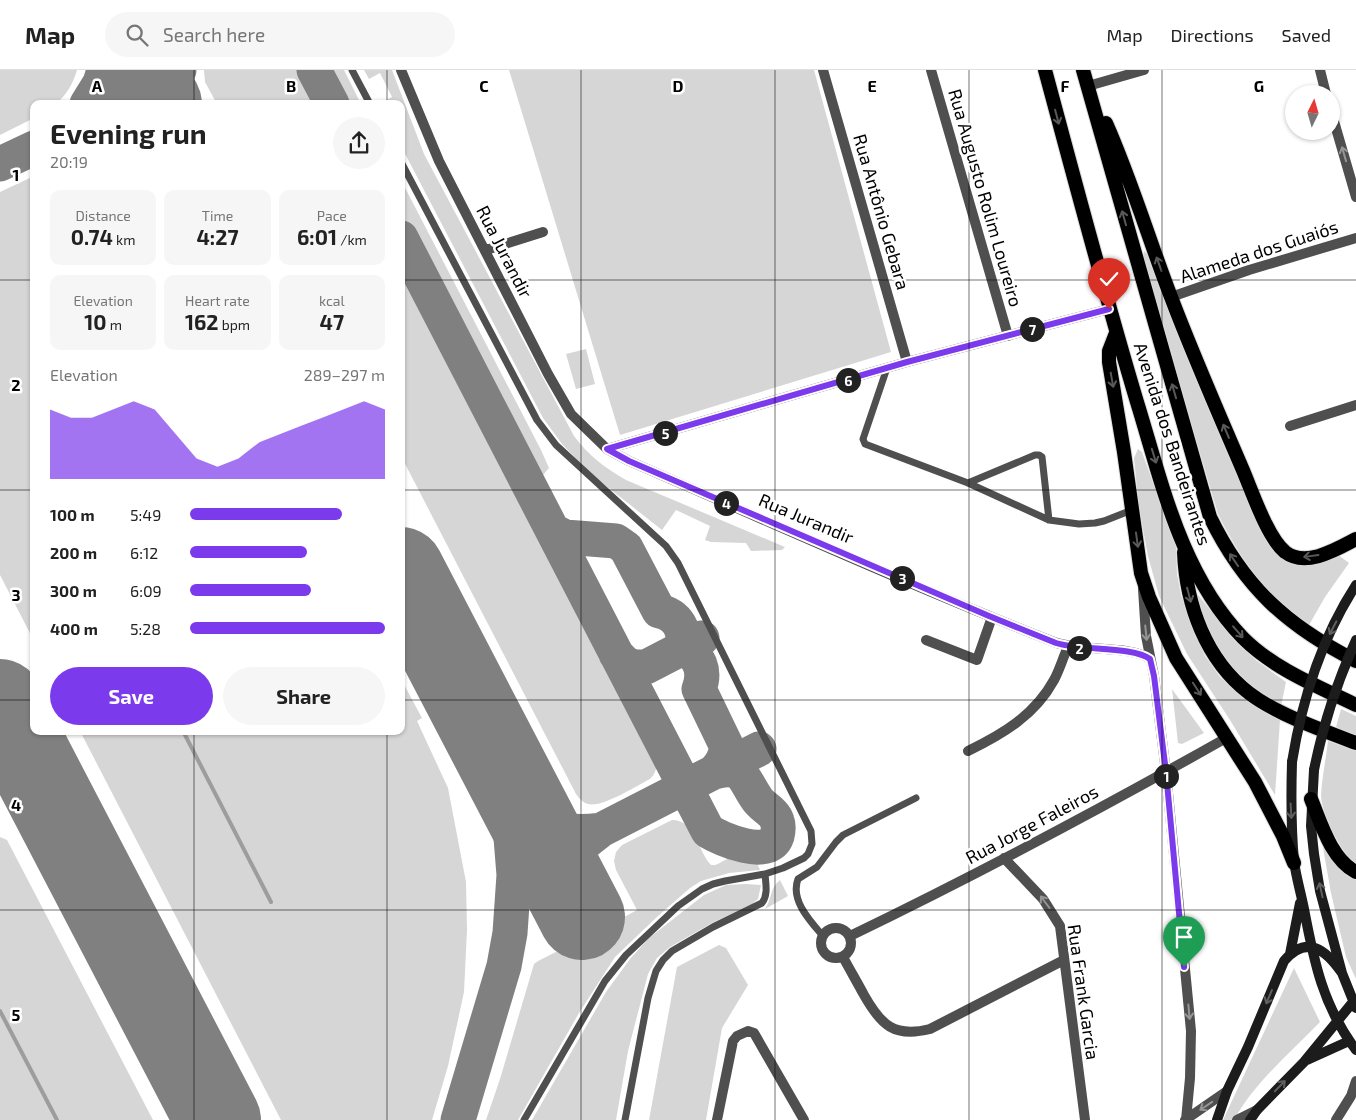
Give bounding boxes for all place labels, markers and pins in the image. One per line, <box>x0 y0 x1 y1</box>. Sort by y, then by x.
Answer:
pin <box>1088 258 1130 309</box>
pin: 7 <box>1020 316 1044 342</box>
pin: 6 <box>836 368 860 392</box>
pin: 5 <box>652 420 678 446</box>
pin: 4 <box>714 490 738 516</box>
pin: 3 <box>890 566 914 590</box>
pin: 2 <box>1066 636 1092 660</box>
pin: 1 <box>1154 764 1178 788</box>
pin <box>1163 916 1205 967</box>

